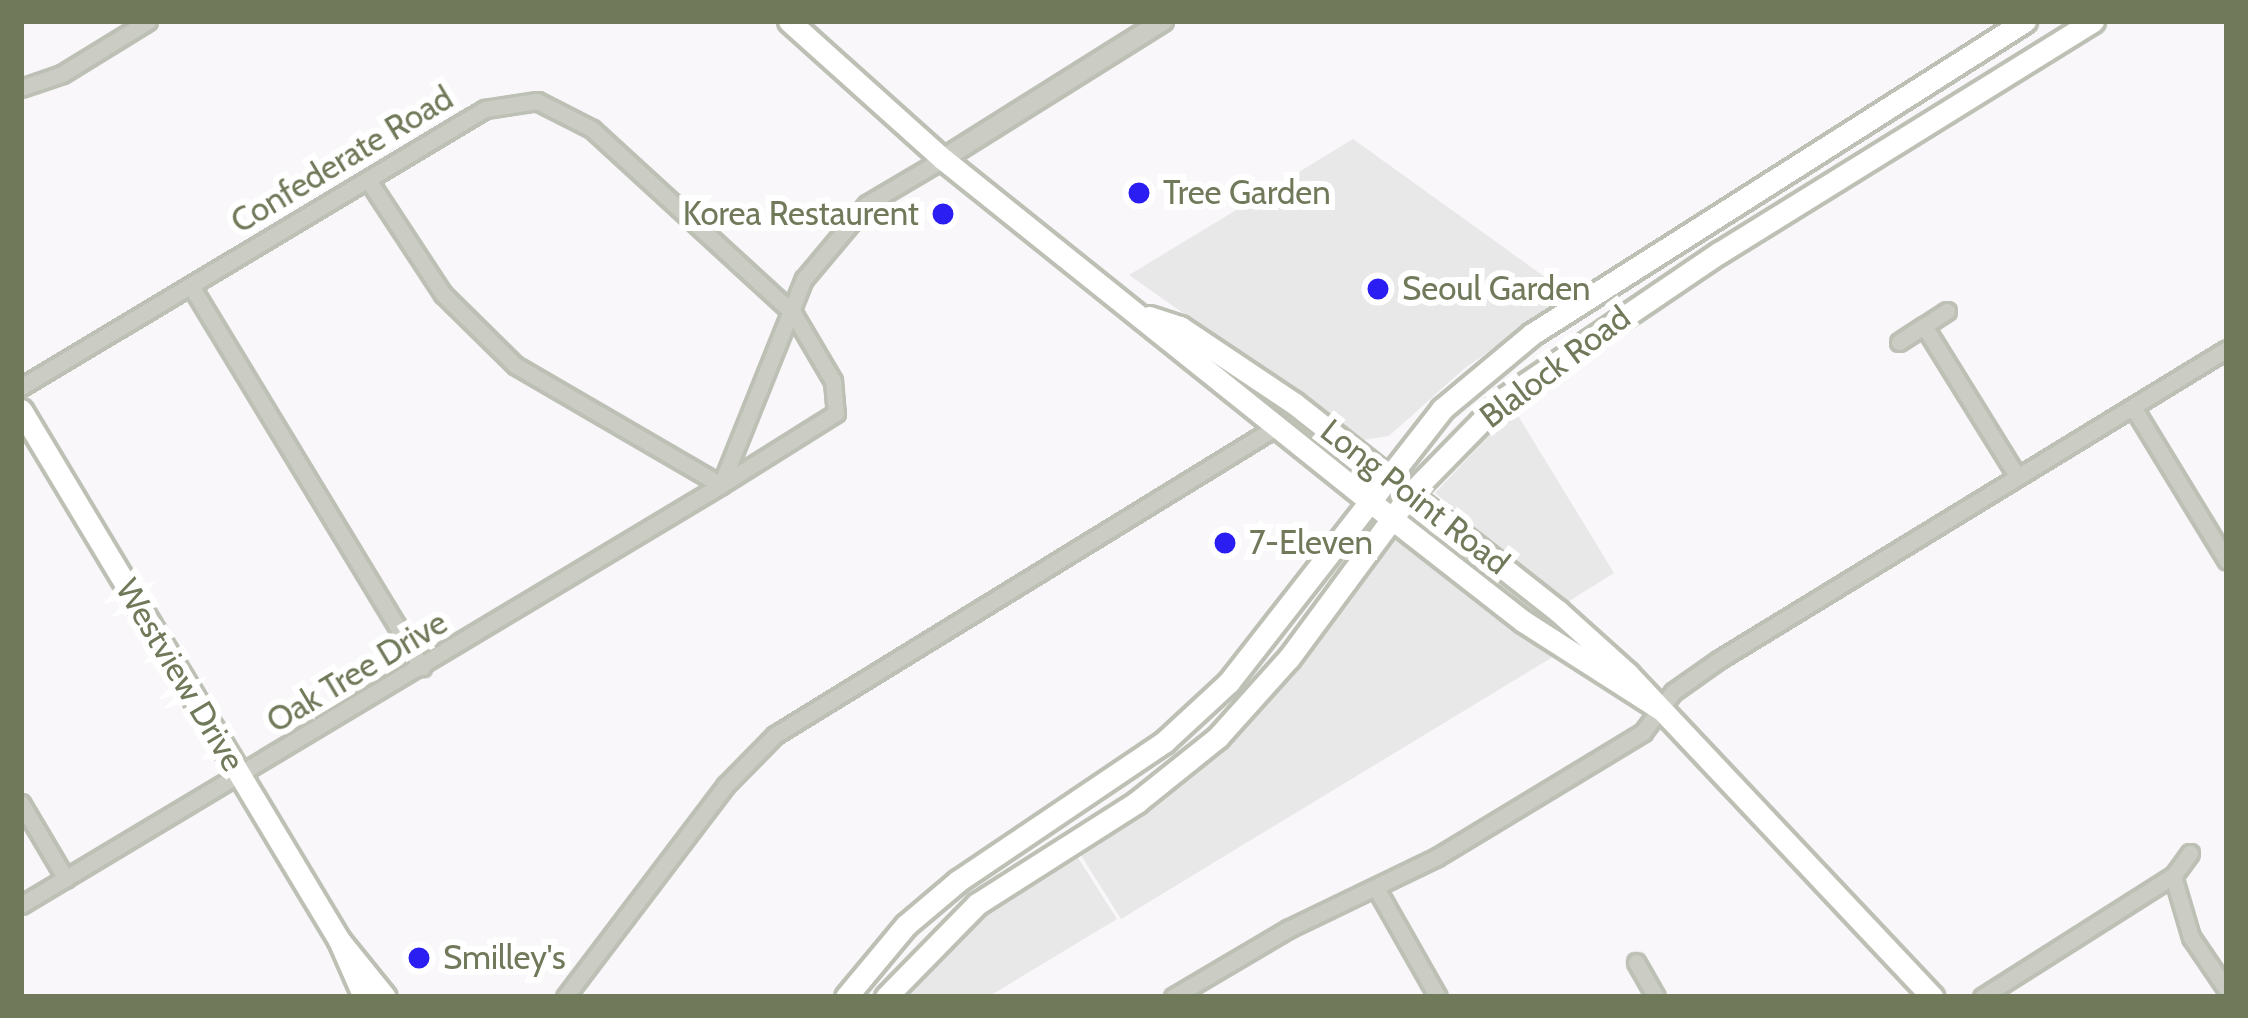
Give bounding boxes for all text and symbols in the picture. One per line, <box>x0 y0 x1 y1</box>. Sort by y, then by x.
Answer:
street label: Confederate Road <box>224 78 460 242</box>
place label: Tree Garden <box>1163 173 1331 213</box>
marker: Tree Garden <box>1126 180 1152 206</box>
place label: Korea Restaurent <box>683 194 919 234</box>
marker: Korea Restaurent <box>930 201 956 227</box>
place label: Seoul Garden <box>1402 269 1590 309</box>
marker: Seoul Garden <box>1365 276 1391 302</box>
street label: Blalock Road <box>1472 298 1638 436</box>
street label: Long Point Road <box>1313 411 1517 583</box>
place label: 7-Eleven <box>1249 523 1373 563</box>
marker: 7-Eleven <box>1212 530 1238 556</box>
street label: Westview Drive <box>107 572 253 778</box>
street label: Oak Tree Drive <box>260 603 454 741</box>
place label: Smilley's <box>443 938 566 978</box>
marker: Smilley's <box>406 945 432 971</box>

